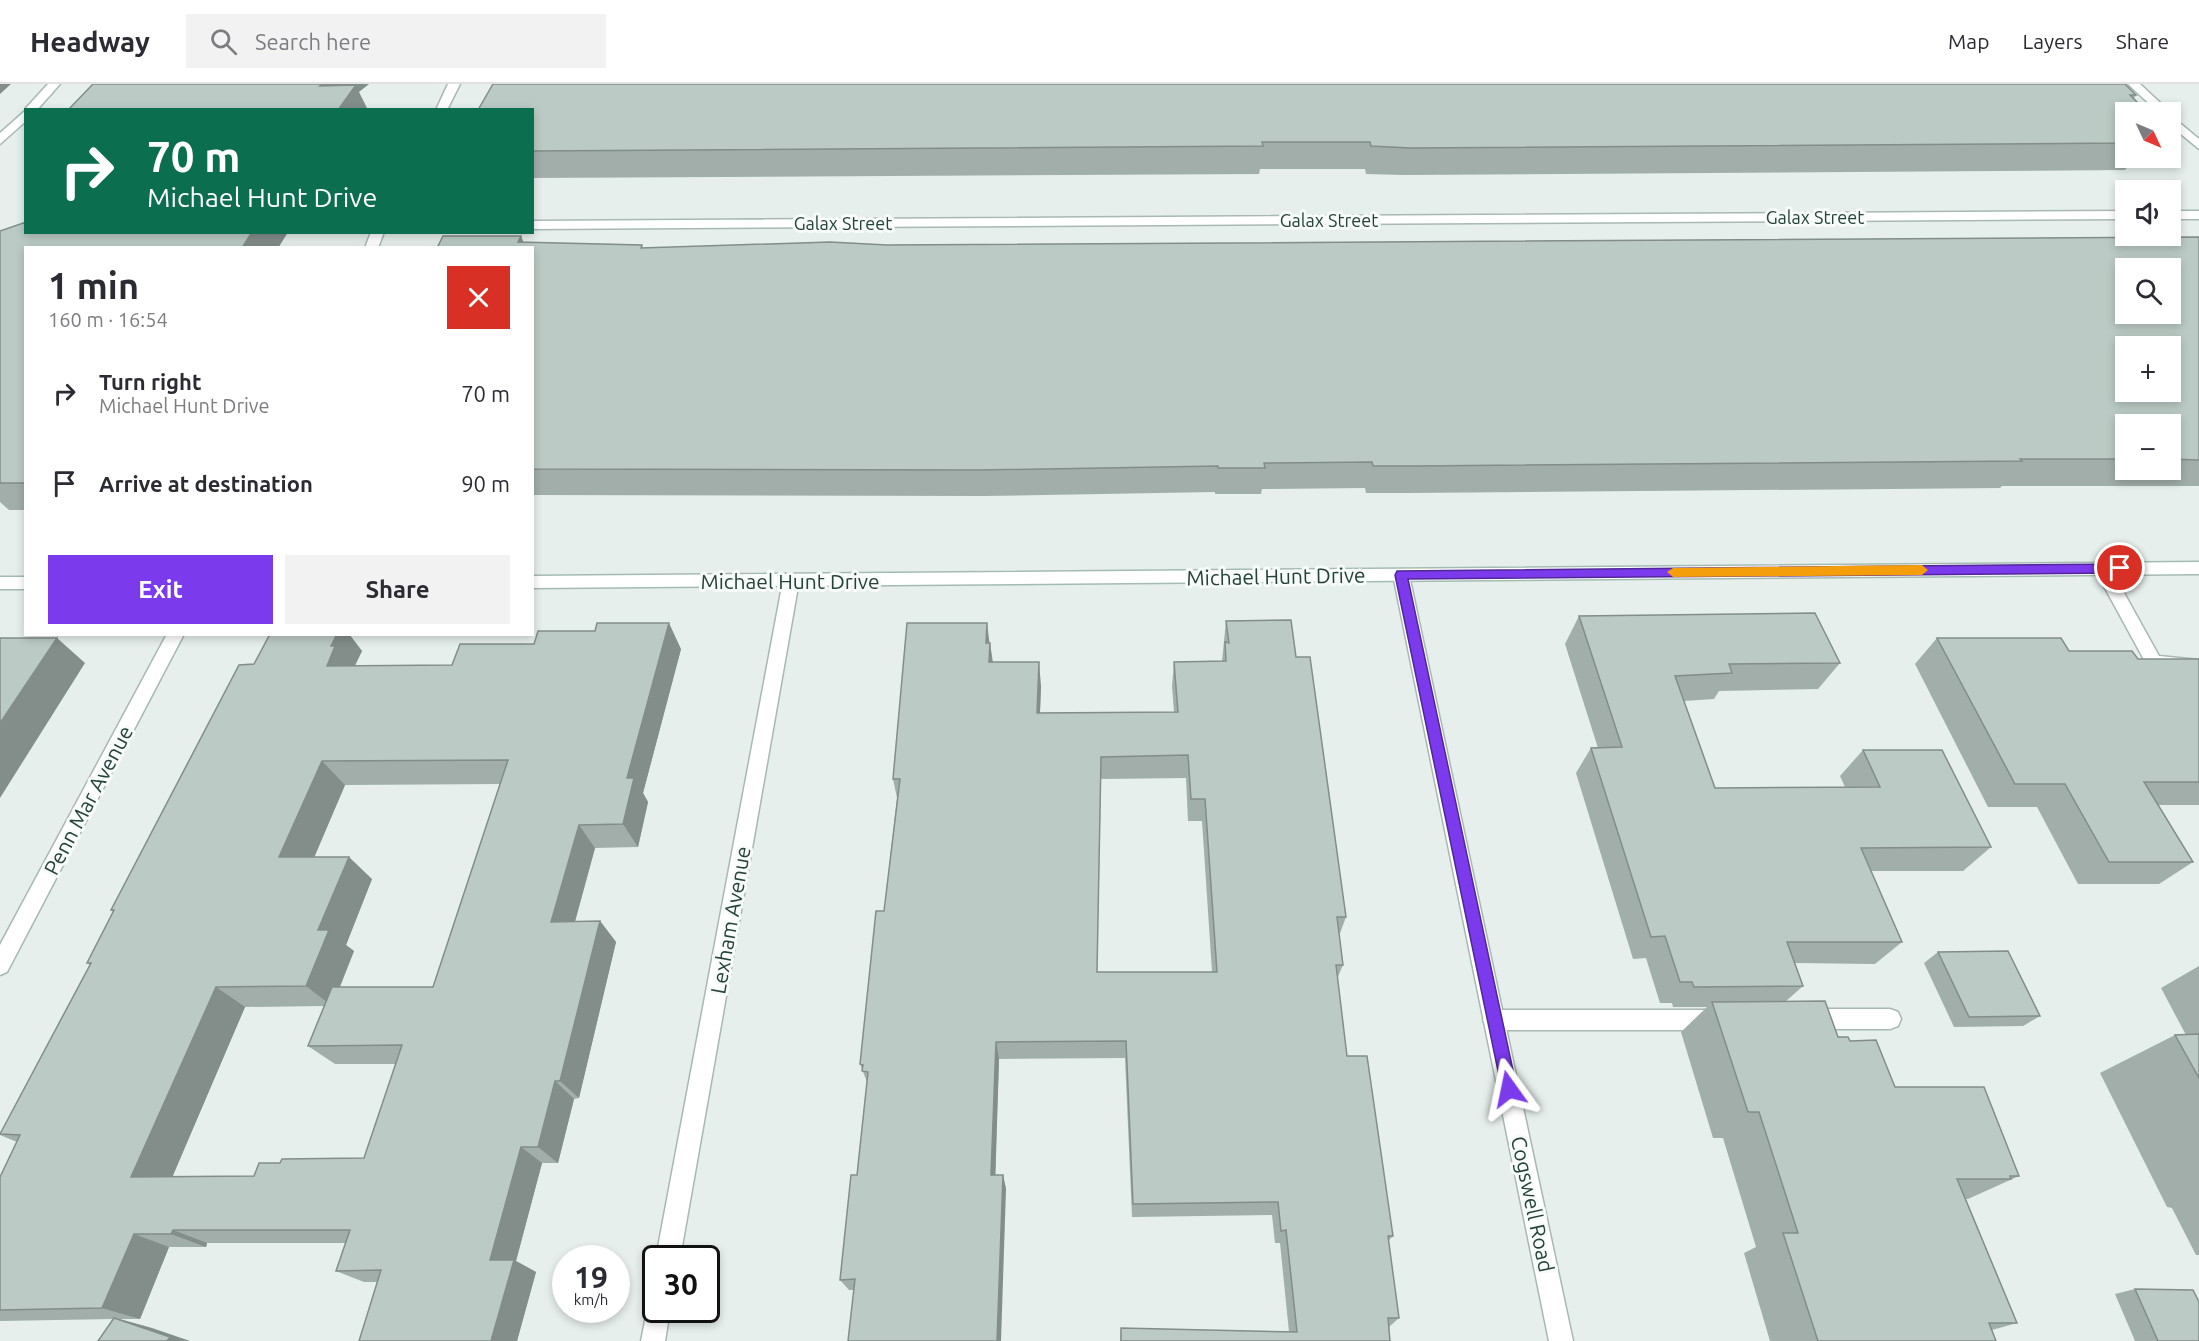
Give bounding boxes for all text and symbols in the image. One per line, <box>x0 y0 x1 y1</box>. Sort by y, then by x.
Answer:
search box <box>186 14 606 68</box>
icon: search <box>207 25 240 58</box>
text: Headway <box>30 26 150 57</box>
text: Search here <box>255 29 371 54</box>
text: Map <box>1948 29 1989 53</box>
text: Layers <box>2022 29 2083 53</box>
text: Share <box>2116 29 2169 53</box>
north arrow <box>2115 102 2181 168</box>
map controls <box>2115 102 2181 480</box>
icon: right <box>48 132 126 210</box>
text: 70 m <box>147 133 241 180</box>
button: sound <box>2115 180 2181 246</box>
text: Michael Hunt Drive <box>147 182 377 212</box>
street label: Galax Street <box>1766 207 1864 227</box>
street label: Galax Street <box>1280 210 1378 230</box>
street label: Galax Street <box>794 213 892 233</box>
button: search <box>2115 258 2181 324</box>
text: 1 min <box>48 265 139 306</box>
button: close <box>447 266 510 329</box>
text: 160 m · 16:54 <box>48 308 168 331</box>
button: + <box>2115 336 2181 402</box>
text: Turn right <box>99 369 201 394</box>
icon: right <box>48 377 81 410</box>
text: 70 m <box>461 381 510 406</box>
text: Michael Hunt Drive <box>99 394 270 417</box>
button: − <box>2115 414 2181 480</box>
icon: arrive <box>48 467 81 500</box>
text: Arrive at destination <box>99 471 313 496</box>
text: 90 m <box>461 471 510 496</box>
pin <box>2094 542 2145 593</box>
icon: arrive <box>2103 551 2136 584</box>
button: Exit <box>48 555 273 624</box>
button: Share <box>285 555 510 624</box>
street label: Michael Hunt Drive <box>1186 562 1366 590</box>
street label: Michael Hunt Drive <box>700 569 880 593</box>
street label: Penn Mar Avenue <box>39 721 137 879</box>
street label: Lexham Avenue <box>705 844 755 996</box>
position arrow <box>1477 1057 1541 1121</box>
street label: Cogswell Road <box>1507 1134 1559 1274</box>
speed limit sign: 30 <box>642 1245 720 1323</box>
text: 19 <box>574 1260 608 1294</box>
text: km/h <box>574 1291 608 1308</box>

